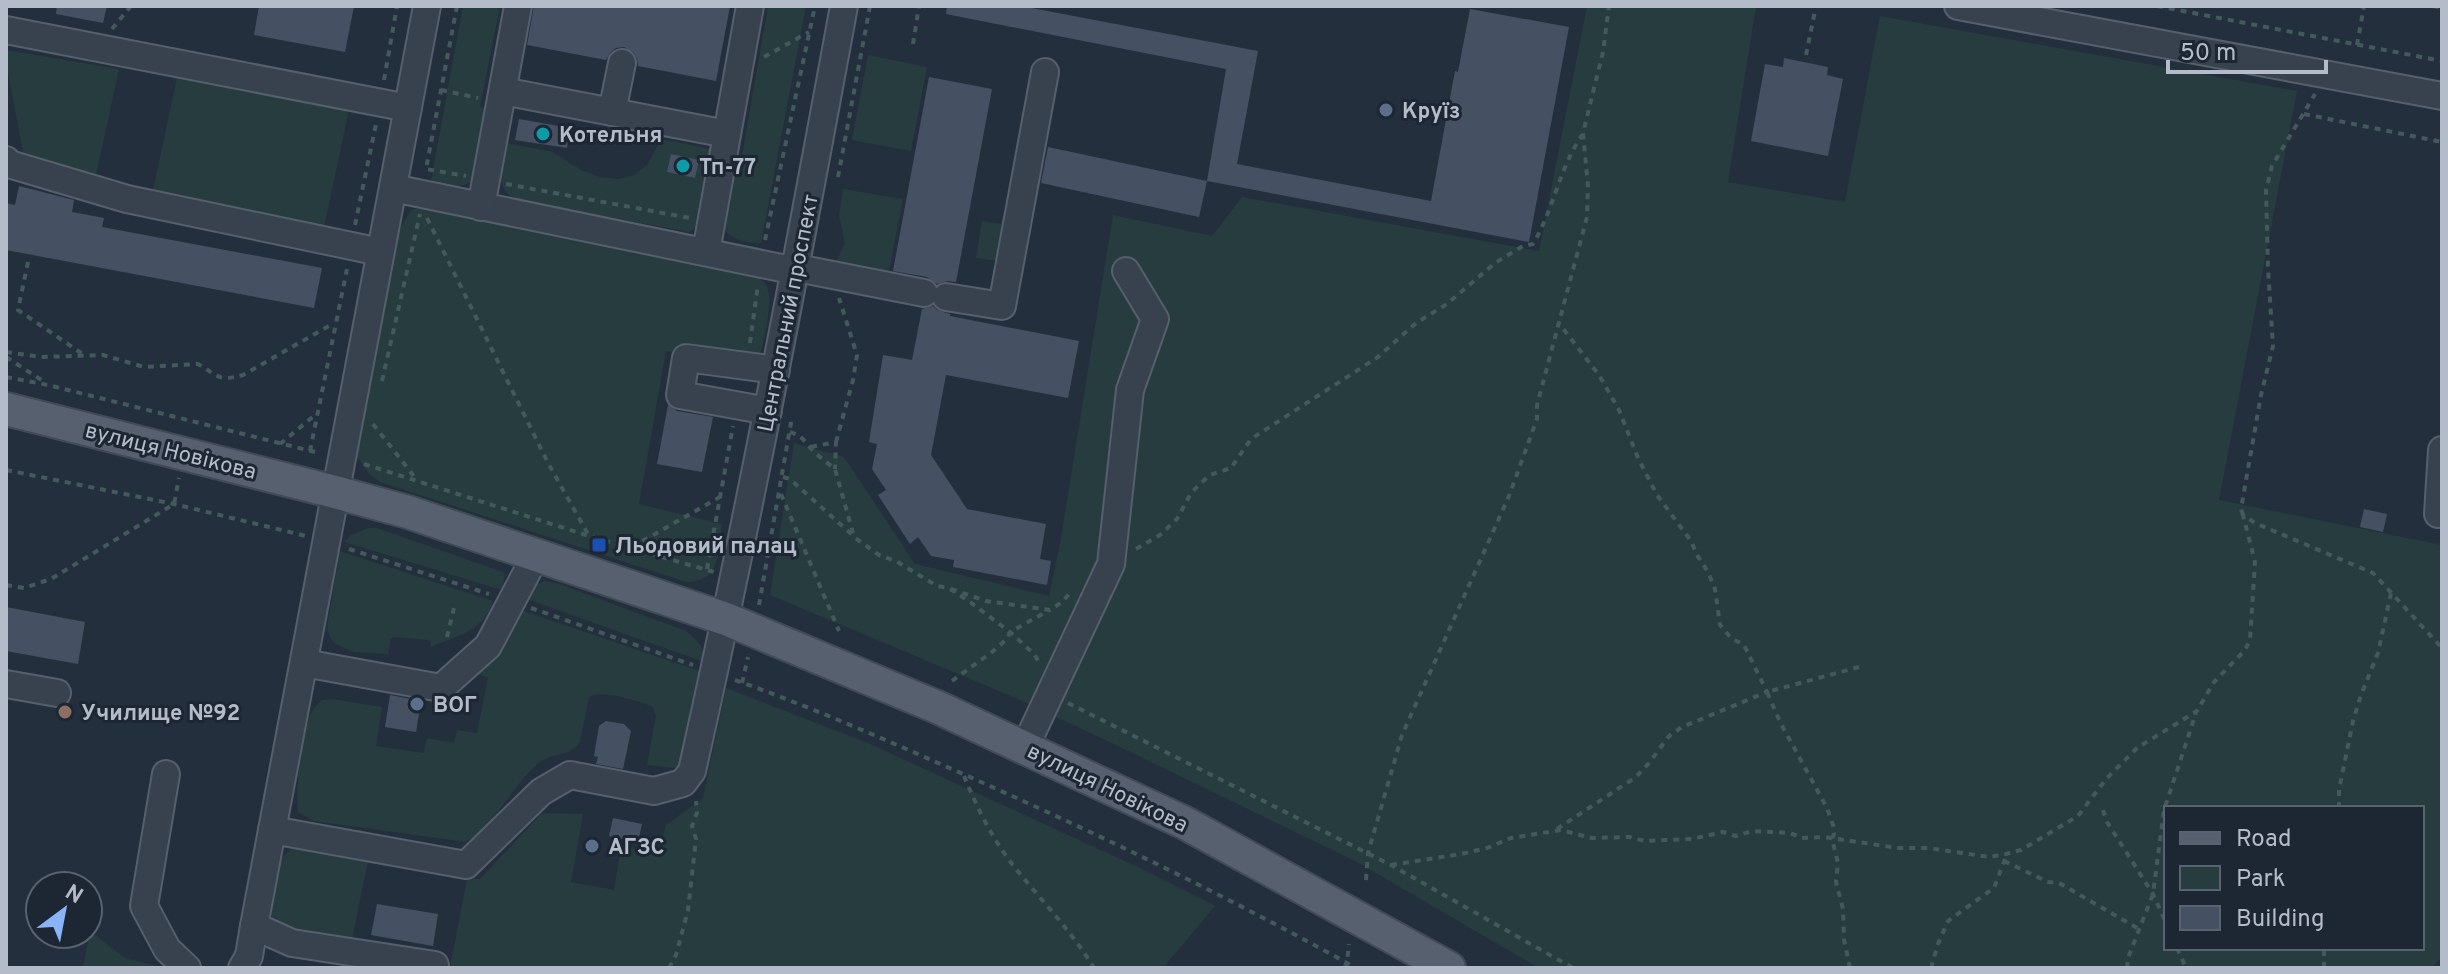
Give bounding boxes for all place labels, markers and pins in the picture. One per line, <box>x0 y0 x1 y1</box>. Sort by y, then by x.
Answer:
place label: Круїз <box>1402 99 1461 126</box>
marker: Круїз <box>1377 101 1395 119</box>
place label: Котельня <box>559 123 662 150</box>
marker: Котельня <box>534 125 552 143</box>
place label: Тп-77 <box>699 155 756 182</box>
marker: Тп-77 <box>674 157 692 175</box>
place label: Льодовий палац <box>615 534 797 561</box>
marker: Льодовий палац <box>590 536 608 554</box>
place label: ВОГ <box>433 693 477 720</box>
marker: ВОГ <box>408 695 426 713</box>
place label: Училище №92 <box>81 701 240 728</box>
marker: Училище №92 <box>56 703 74 721</box>
place label: АГЗС <box>608 835 664 862</box>
marker: АГЗС <box>583 837 601 855</box>

